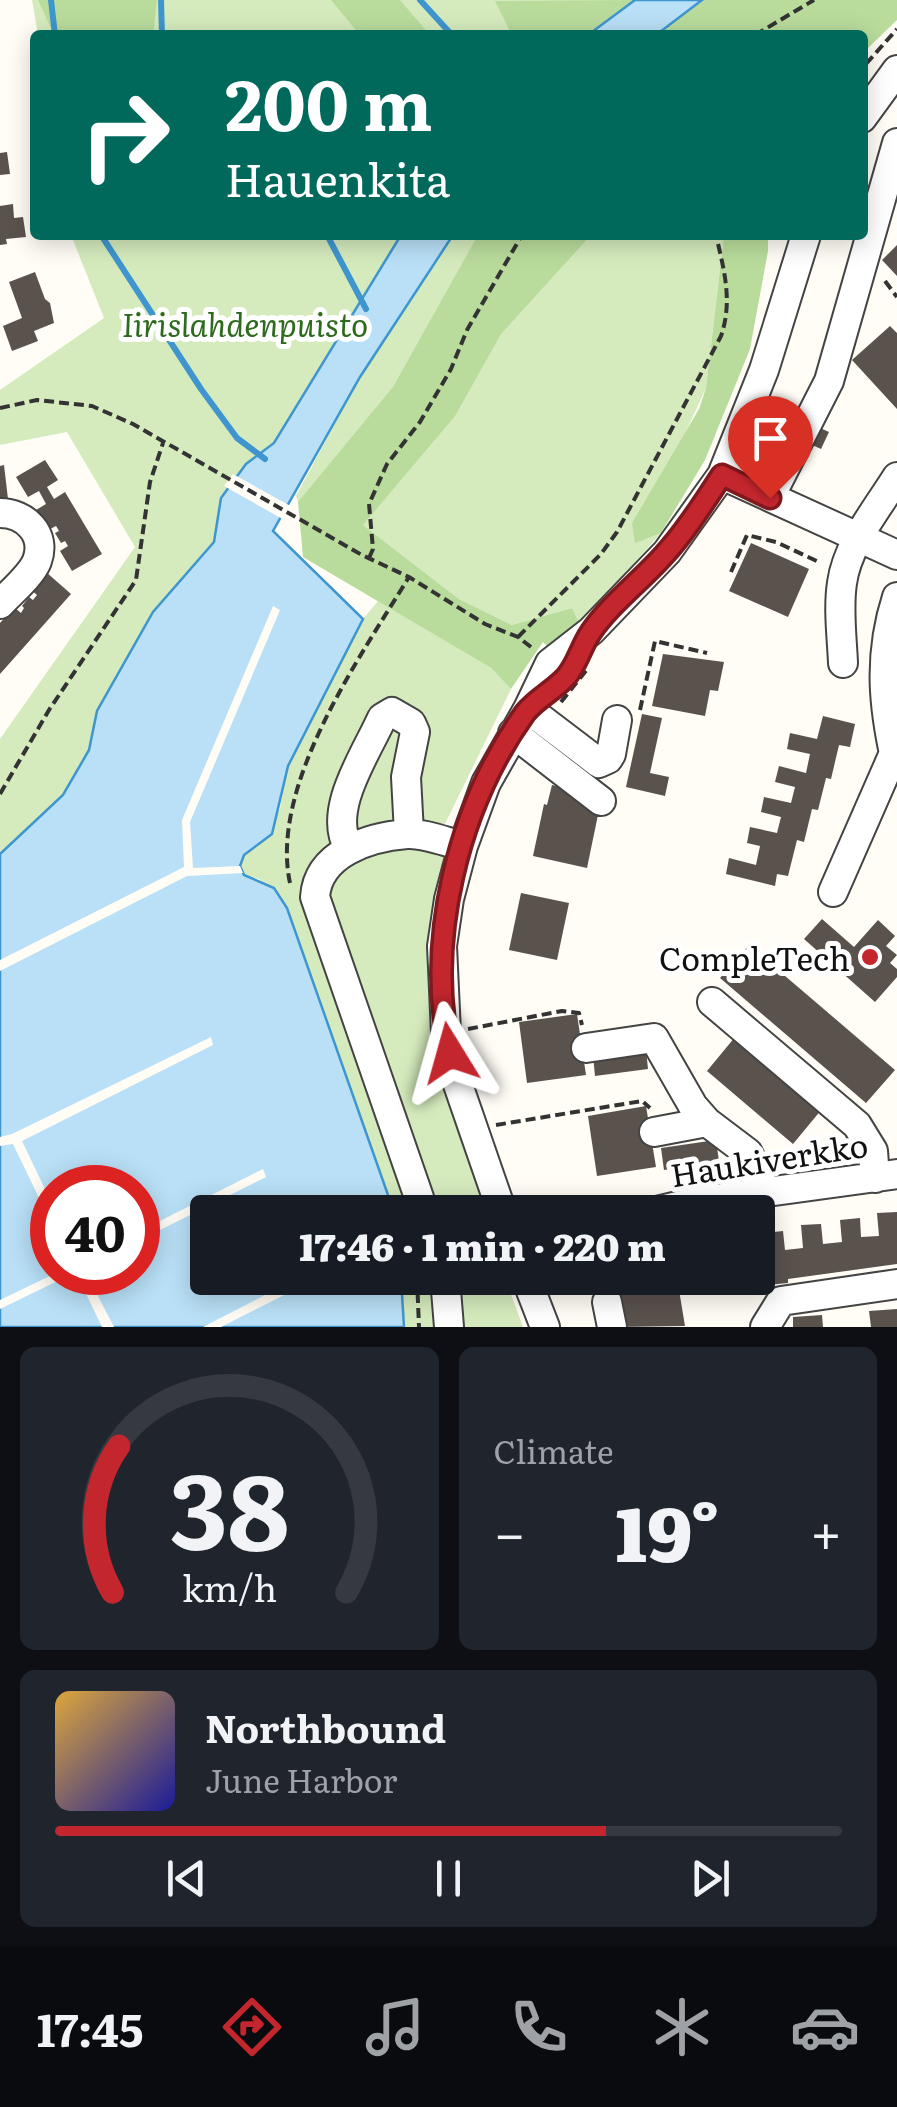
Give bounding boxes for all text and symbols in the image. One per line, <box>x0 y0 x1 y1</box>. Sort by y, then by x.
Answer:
text: 200 m <box>225 49 433 153</box>
icon: right <box>60 70 190 200</box>
text: Hauenkita <box>225 144 450 211</box>
park label: Iirislahdenpuisto <box>122 299 368 347</box>
pin <box>728 396 813 499</box>
icon: arrive <box>743 411 798 466</box>
place label: CompleTech <box>659 933 850 981</box>
marker: CompleTech <box>859 946 881 968</box>
position arrow <box>398 1001 502 1105</box>
street label: Haukiverkko <box>667 1119 871 1197</box>
speed limit sign: 40 <box>30 1165 160 1295</box>
text: 17:46 · 1 min · 220 m <box>299 1216 666 1273</box>
text: Climate <box>494 1426 614 1474</box>
text: 38 <box>170 1428 289 1582</box>
text: 19° <box>616 1474 720 1585</box>
text: − <box>494 1489 526 1571</box>
text: + <box>810 1489 842 1571</box>
text: km/h <box>182 1560 277 1613</box>
text: Northbound <box>205 1698 446 1755</box>
text: June Harbor <box>205 1755 397 1803</box>
icon: previous <box>159 1851 214 1906</box>
icon: pause <box>421 1851 476 1906</box>
icon: next <box>683 1851 738 1906</box>
icon: directions <box>217 1992 287 2062</box>
icon: music <box>360 1992 430 2062</box>
icon: phone <box>504 1992 574 2062</box>
icon: climate <box>647 1992 717 2062</box>
icon: car <box>790 1992 860 2062</box>
text: 17:45 <box>37 1994 143 2061</box>

